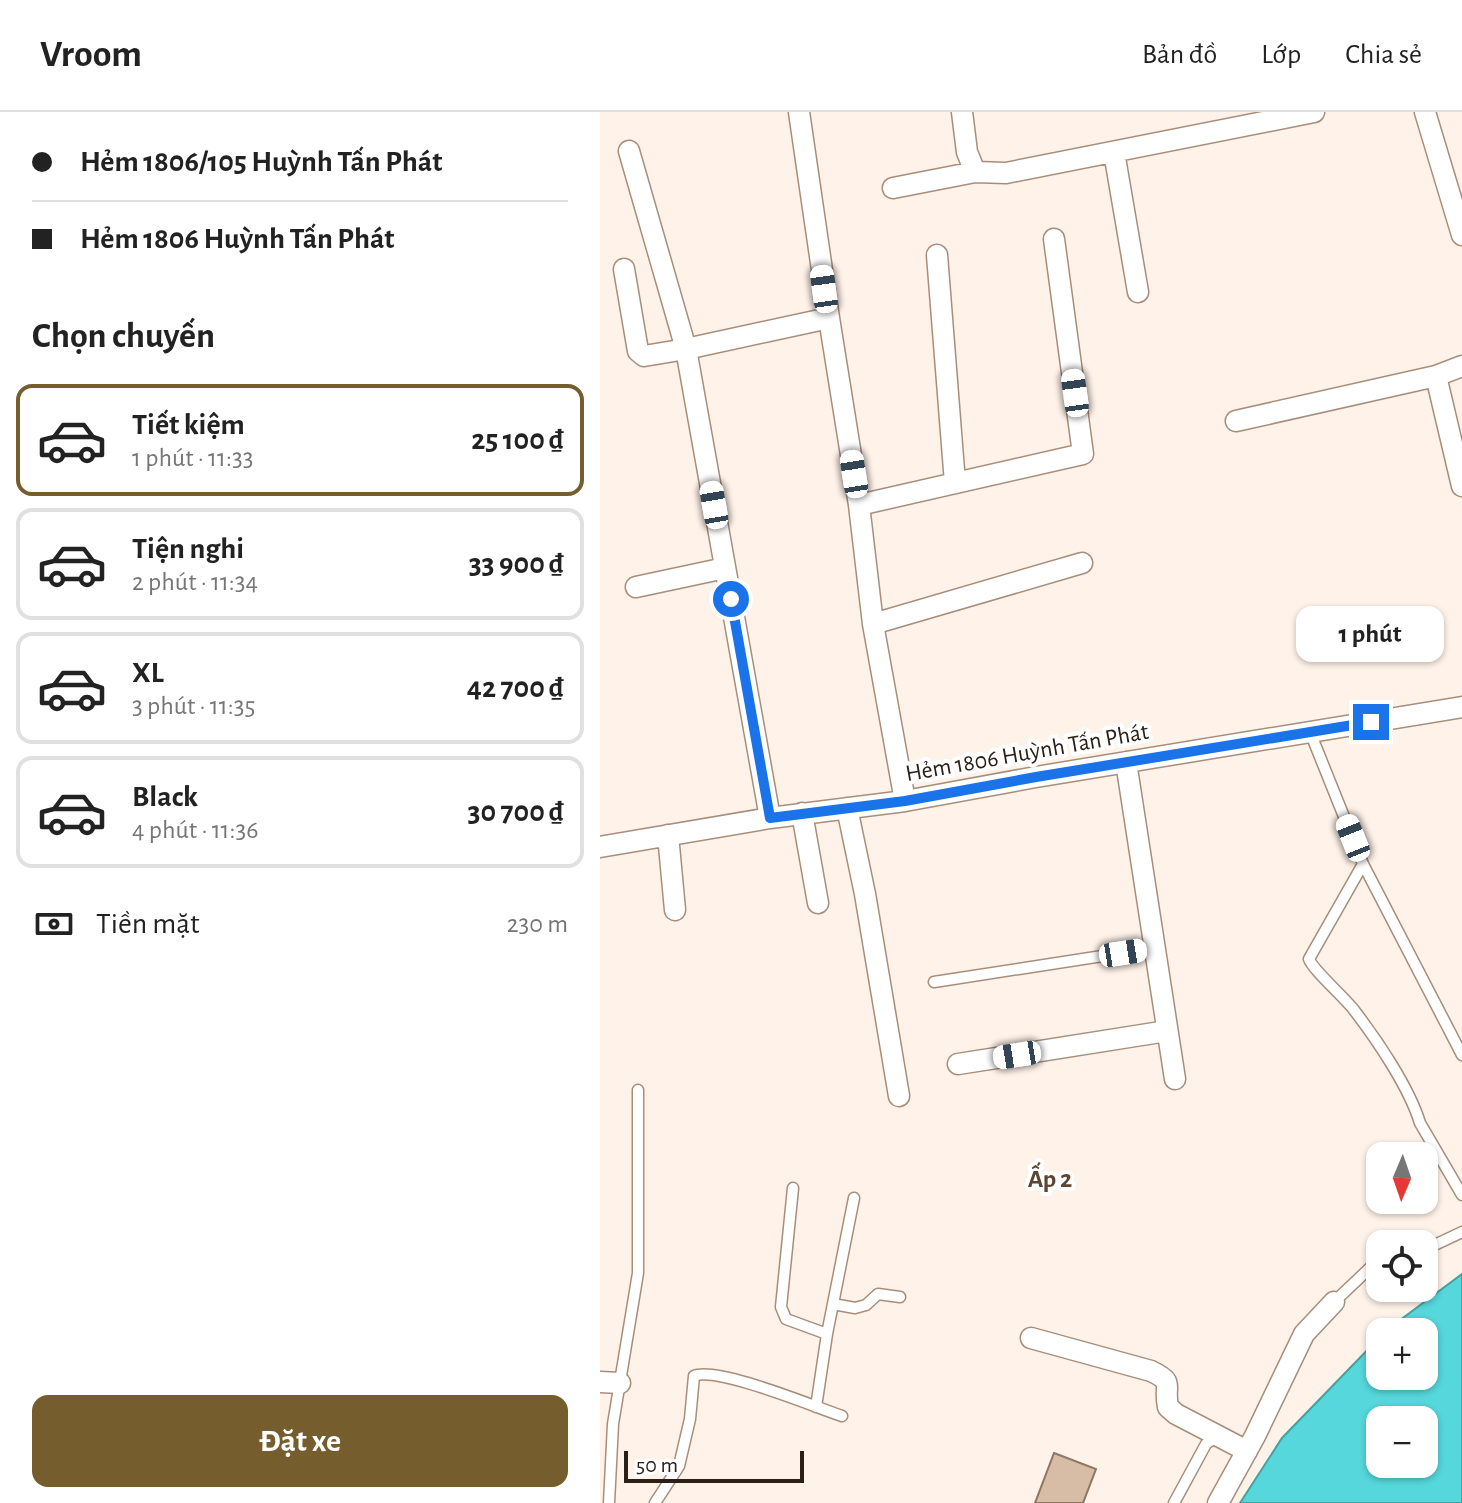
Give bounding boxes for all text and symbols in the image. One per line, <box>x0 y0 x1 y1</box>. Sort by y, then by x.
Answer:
text: Vroom <box>40 36 142 74</box>
text: Bản đồ <box>1142 41 1217 69</box>
text: Lớp <box>1261 41 1301 69</box>
text: Chia sẻ <box>1345 41 1422 69</box>
text: Hẻm 1806/105 Huỳnh Tấn Phát <box>80 147 442 177</box>
text: Hẻm 1806 Huỳnh Tấn Phát <box>80 224 394 254</box>
car <box>809 264 839 314</box>
text: Chọn chuyến <box>32 318 215 354</box>
car <box>1060 368 1090 418</box>
icon: car <box>36 404 108 476</box>
text: Tiết kiệm <box>132 410 245 440</box>
text: 25 100 ₫ <box>471 425 564 455</box>
text: 1 phút · 11:33 <box>132 445 253 471</box>
car <box>838 448 870 500</box>
car <box>698 479 730 531</box>
icon: car <box>36 528 108 600</box>
text: Tiện nghi <box>132 534 244 564</box>
text: 33 900 ₫ <box>469 549 564 579</box>
text: 2 phút · 11:34 <box>132 569 258 595</box>
route start <box>713 581 749 617</box>
callout: 1 phút <box>1297 606 1445 662</box>
text: 1 phút <box>1339 621 1401 647</box>
icon: car <box>36 652 108 724</box>
text: XL <box>132 658 164 688</box>
text: 42 700 ₫ <box>467 673 564 703</box>
text: 3 phút · 11:35 <box>132 693 255 719</box>
route end <box>1353 704 1389 740</box>
street label: Hẻm 1806 Huỳnh Tấn Phát <box>904 720 1151 786</box>
icon: car <box>36 776 108 848</box>
text: Black <box>132 782 198 812</box>
text: 30 700 ₫ <box>468 797 564 827</box>
car <box>1333 811 1373 865</box>
text: 4 phút · 11:36 <box>132 817 258 843</box>
icon: cash <box>32 902 76 946</box>
text: Tiền mặt <box>96 909 200 939</box>
text: 230 m <box>507 911 568 937</box>
car <box>1097 937 1149 969</box>
car <box>991 1039 1043 1071</box>
north arrow <box>1366 1142 1438 1214</box>
map controls <box>1366 1142 1438 1478</box>
district label: Ấp 2 <box>1028 1162 1072 1192</box>
button: locate <box>1366 1230 1438 1302</box>
button: + <box>1366 1318 1438 1390</box>
button: Đặt xe <box>32 1395 568 1487</box>
button: − <box>1366 1406 1438 1478</box>
scale bar <box>624 1447 804 1483</box>
text: 50 m <box>636 1454 678 1476</box>

